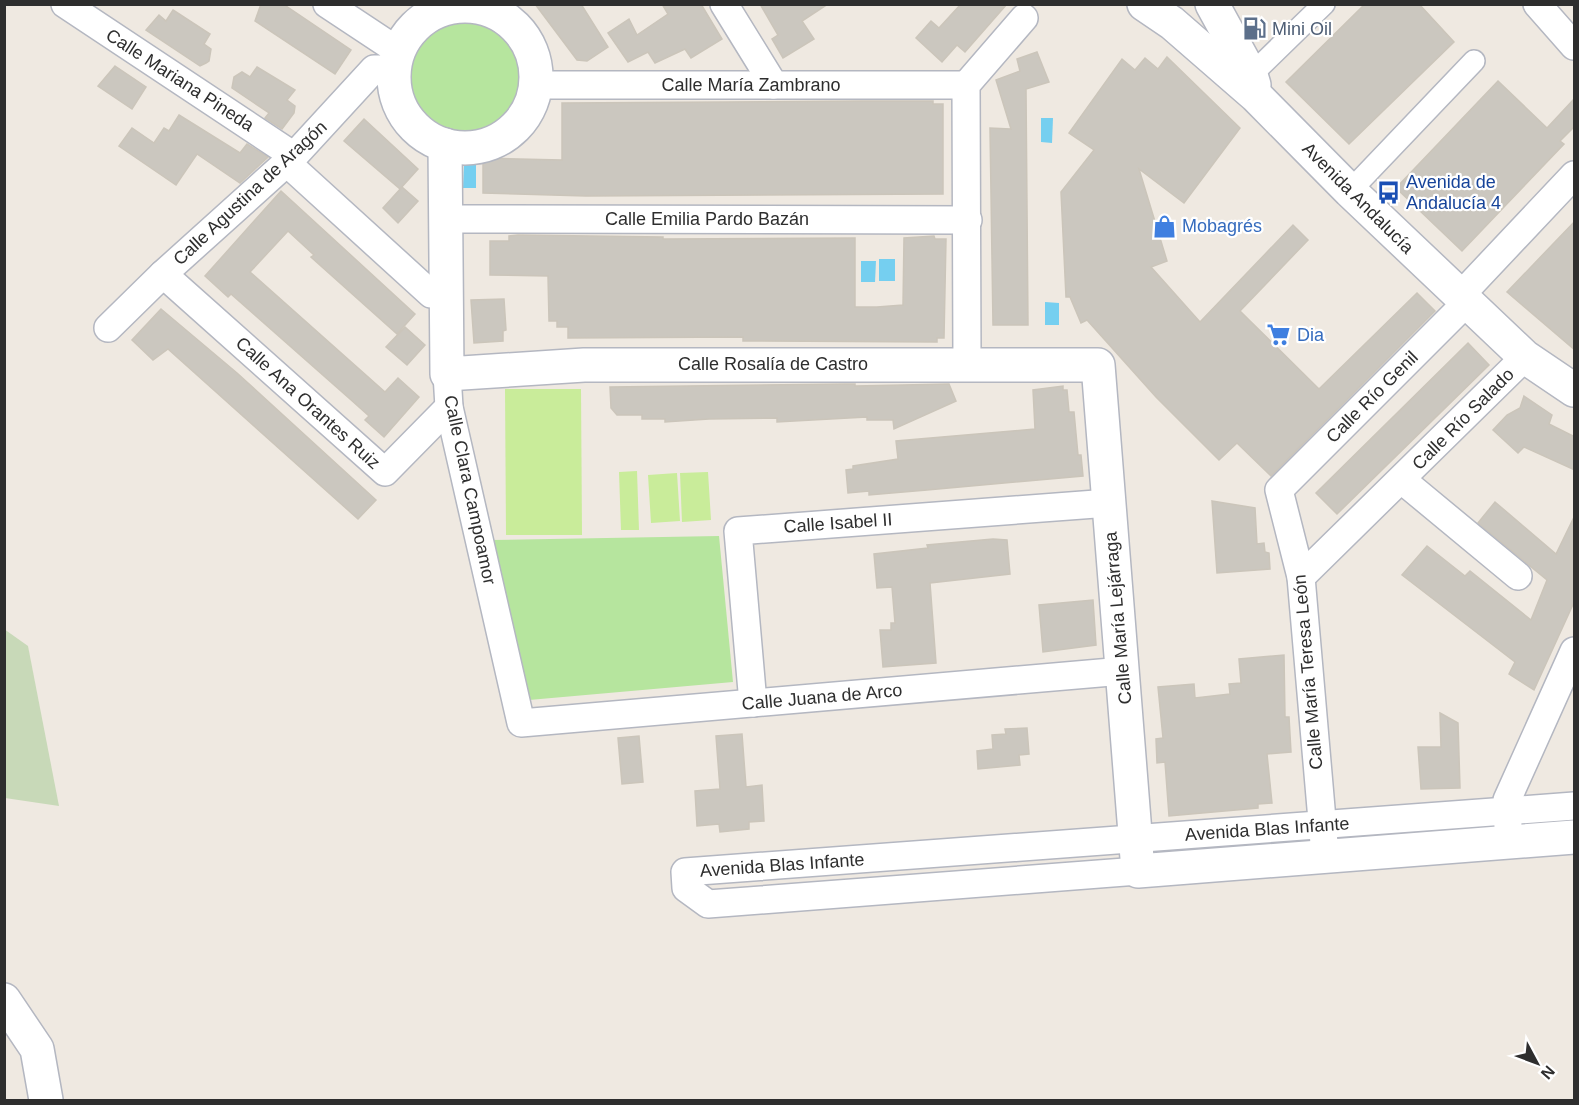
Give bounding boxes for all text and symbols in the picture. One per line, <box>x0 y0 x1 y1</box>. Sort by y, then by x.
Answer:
fuel station icon: Mini Oil <box>1241 16 1267 42</box>
place label: Mini Oil <box>1272 19 1332 39</box>
street label: Calle Mariana Pineda <box>102 25 258 136</box>
street label: Calle María Zambrano <box>661 75 841 95</box>
street label: Calle Agustina de Aragón <box>169 117 331 269</box>
street label: Avenida Andalucía <box>1298 138 1418 258</box>
place label: Avenida de Andalucía 4 <box>1406 172 1501 213</box>
bus stop icon: Avenida de Andalucía 4 <box>1375 179 1401 205</box>
street label: Calle Emilia Pardo Bazán <box>605 209 809 229</box>
shop icon: Mobagrés <box>1151 213 1177 239</box>
place label: Mobagrés <box>1182 216 1262 236</box>
supermarket icon: Dia <box>1266 322 1292 348</box>
place label: Dia <box>1297 325 1325 345</box>
street label: Calle Ana Orantes Ruiz <box>232 333 384 473</box>
street label: Calle Río Genil <box>1322 347 1422 447</box>
street label: Calle Rosalía de Castro <box>678 354 868 374</box>
street label: Calle Río Salado <box>1408 364 1518 474</box>
street label: Calle Clara Campoamor <box>440 393 500 587</box>
street label: Calle Isabel II <box>783 509 893 537</box>
street label: Calle María Lejárraga <box>1100 530 1136 705</box>
street label: Calle María Teresa León <box>1290 574 1326 770</box>
street label: Calle Juana de Arco <box>741 680 903 714</box>
street label: Avenida Blas Infante <box>1184 813 1350 845</box>
street label: Avenida Blas Infante <box>699 849 865 881</box>
north arrow <box>1507 1033 1567 1093</box>
text: N <box>1538 1063 1558 1082</box>

